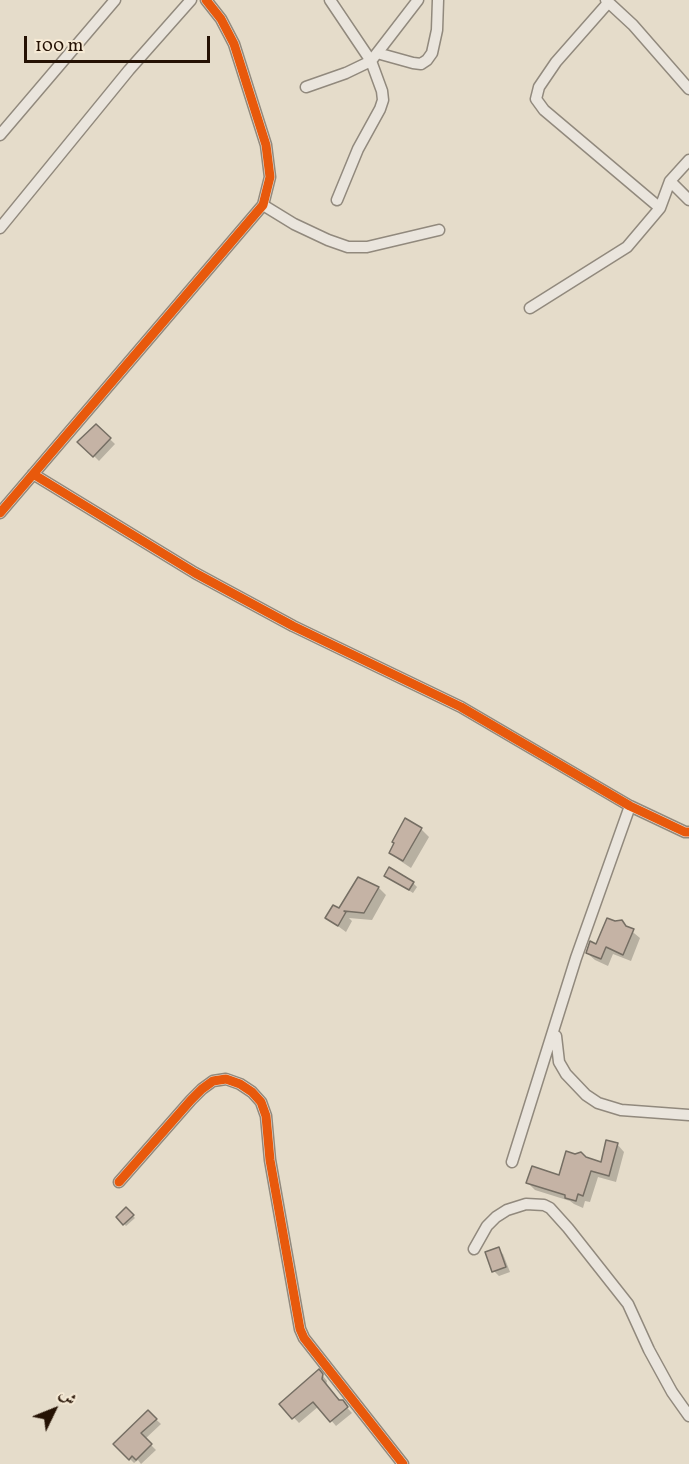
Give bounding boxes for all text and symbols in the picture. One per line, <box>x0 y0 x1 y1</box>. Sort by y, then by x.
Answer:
scale bar <box>27 24 213 62</box>
text: 100 m <box>35 34 84 59</box>
north arrow <box>24 1380 84 1440</box>
text: ش <box>54 1384 81 1411</box>

